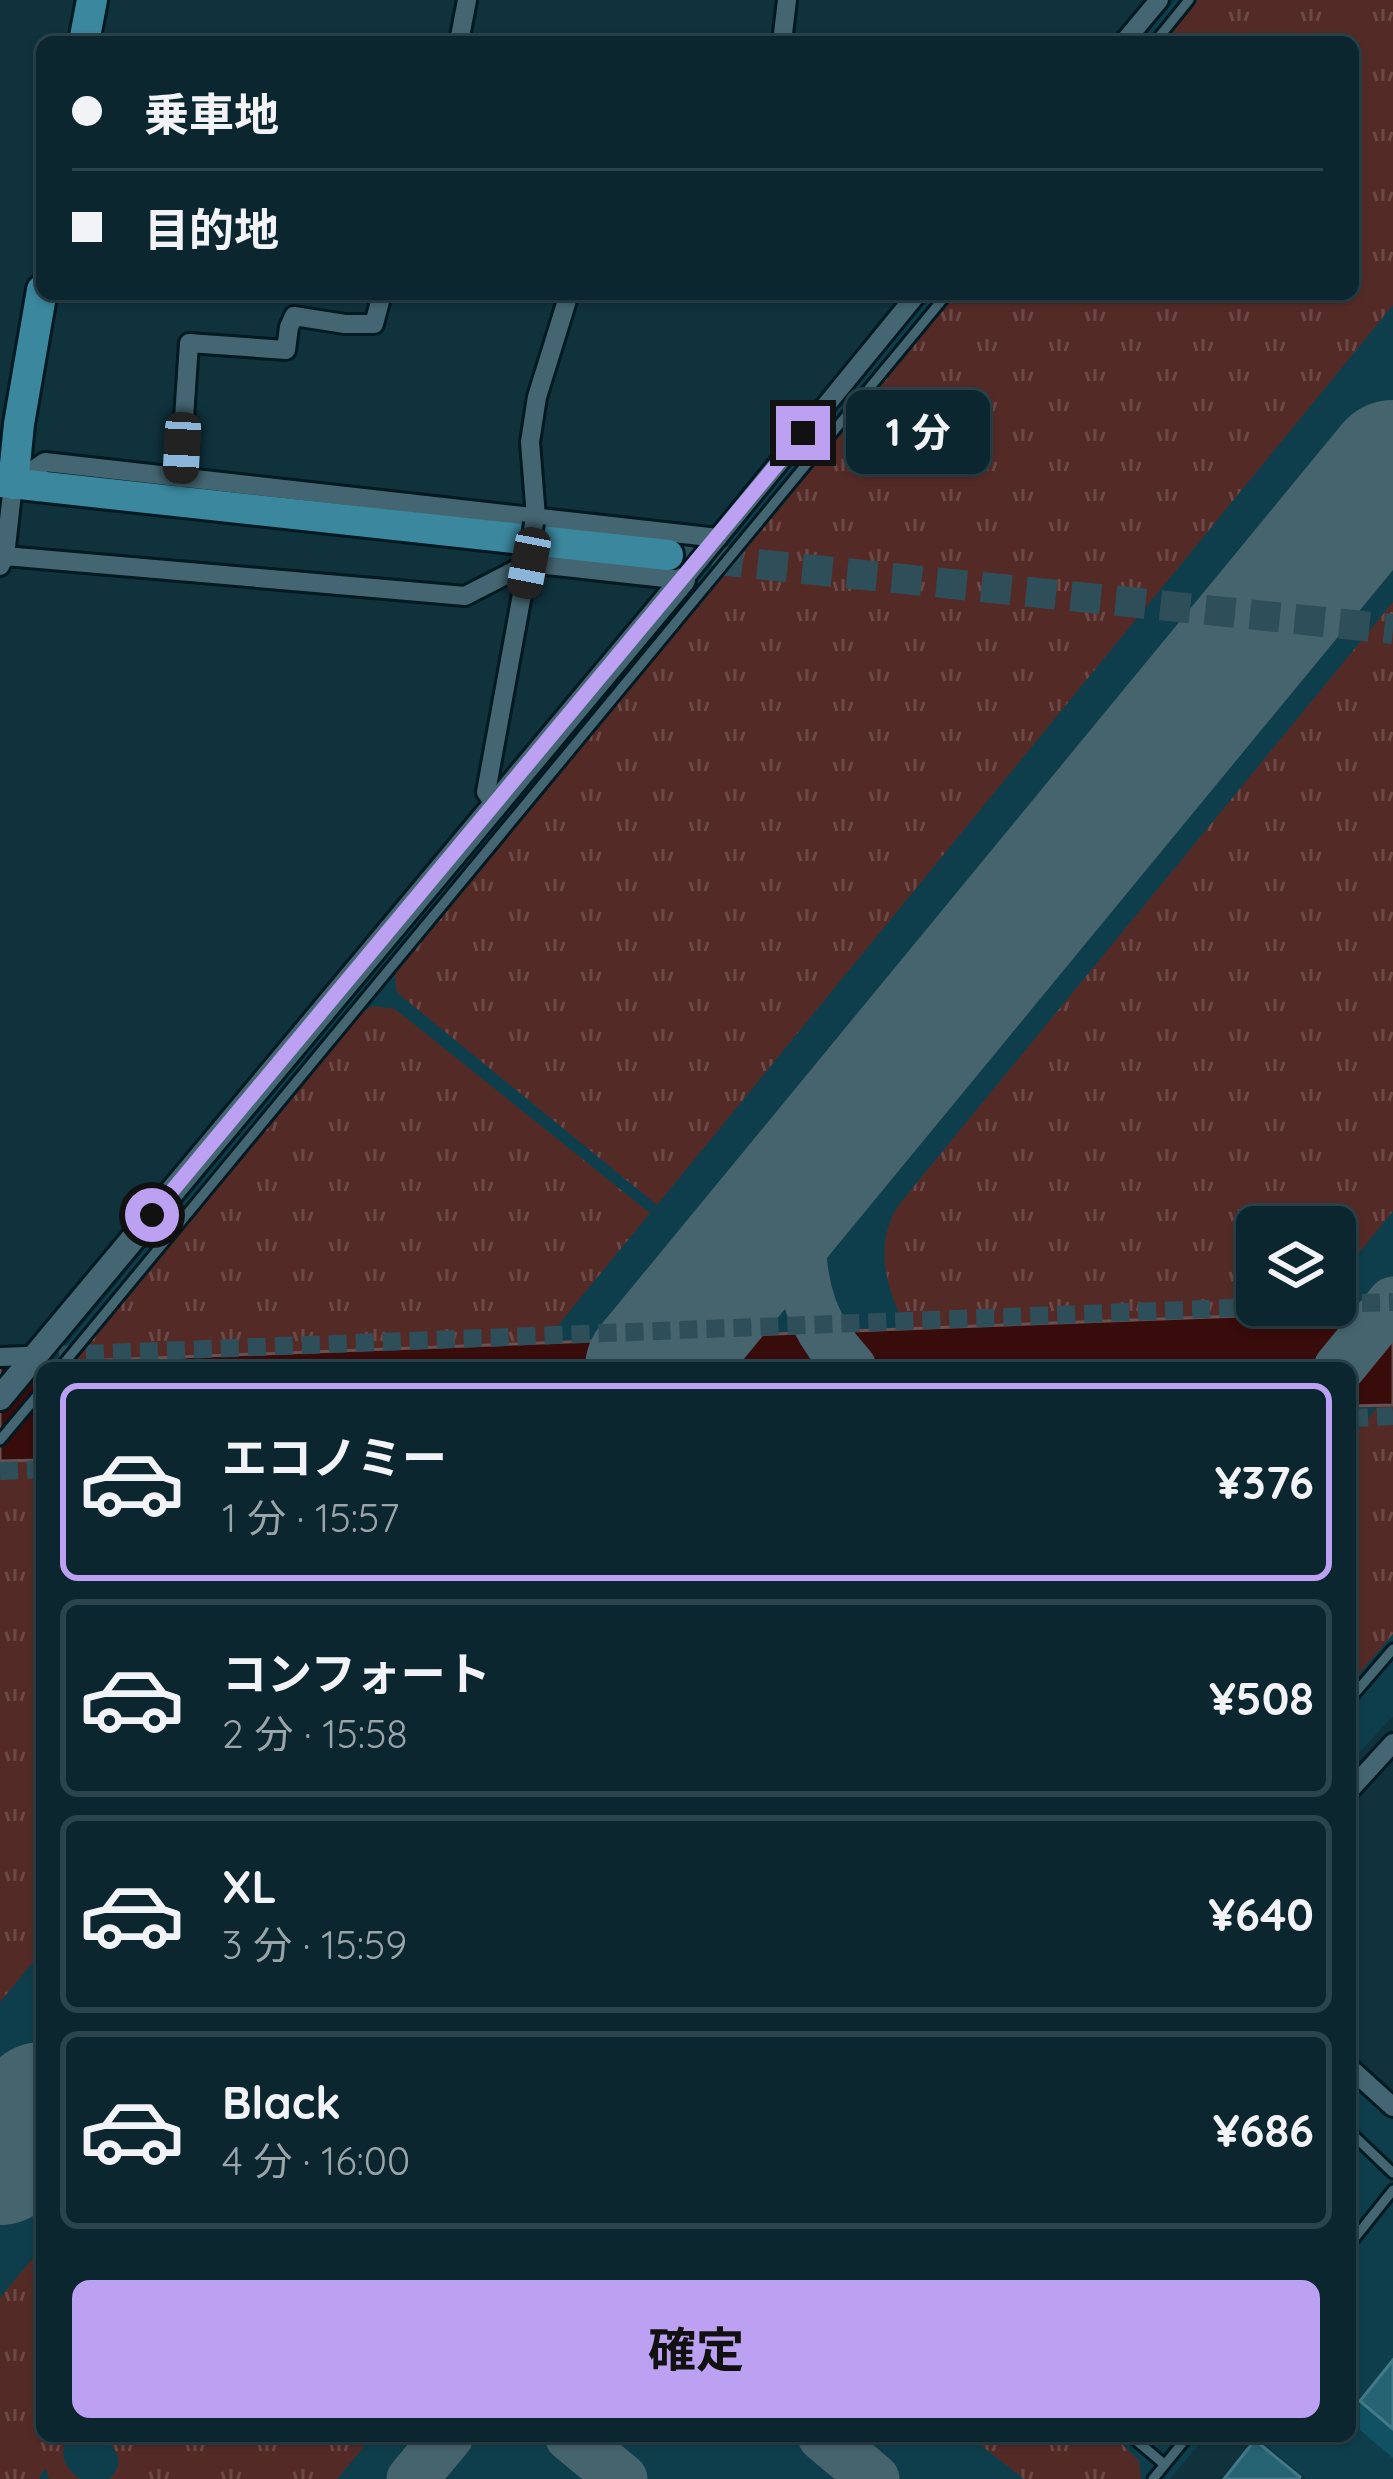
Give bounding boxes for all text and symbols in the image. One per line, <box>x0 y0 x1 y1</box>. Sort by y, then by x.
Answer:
text: 乗車地 <box>144 86 279 142</box>
text: 目的地 <box>144 201 279 257</box>
callout: 1 分 <box>845 391 989 475</box>
route end <box>776 406 830 460</box>
text: 1 分 <box>885 407 951 456</box>
car <box>162 411 202 485</box>
car <box>504 524 554 602</box>
route start <box>125 1188 179 1242</box>
map controls <box>1236 1206 1356 1326</box>
button: layers <box>1236 1206 1356 1326</box>
icon: car <box>78 1428 186 1536</box>
text: エコノミー <box>222 1429 447 1485</box>
text: ¥376 <box>1215 1454 1314 1510</box>
text: 1 分 · 15:57 <box>222 1493 399 1542</box>
icon: car <box>78 1644 186 1752</box>
text: コンフォート <box>222 1645 491 1701</box>
text: ¥508 <box>1209 1670 1314 1726</box>
text: 2 分 · 15:58 <box>222 1709 407 1758</box>
text: XL <box>222 1858 277 1914</box>
icon: car <box>78 1860 186 1968</box>
text: ¥640 <box>1208 1886 1314 1942</box>
text: 3 分 · 15:59 <box>222 1920 407 1969</box>
text: Black <box>222 2074 341 2130</box>
icon: car <box>78 2076 186 2184</box>
text: ¥686 <box>1213 2102 1314 2158</box>
text: 4 分 · 16:00 <box>222 2136 410 2185</box>
button: 確定 <box>72 2280 1320 2418</box>

